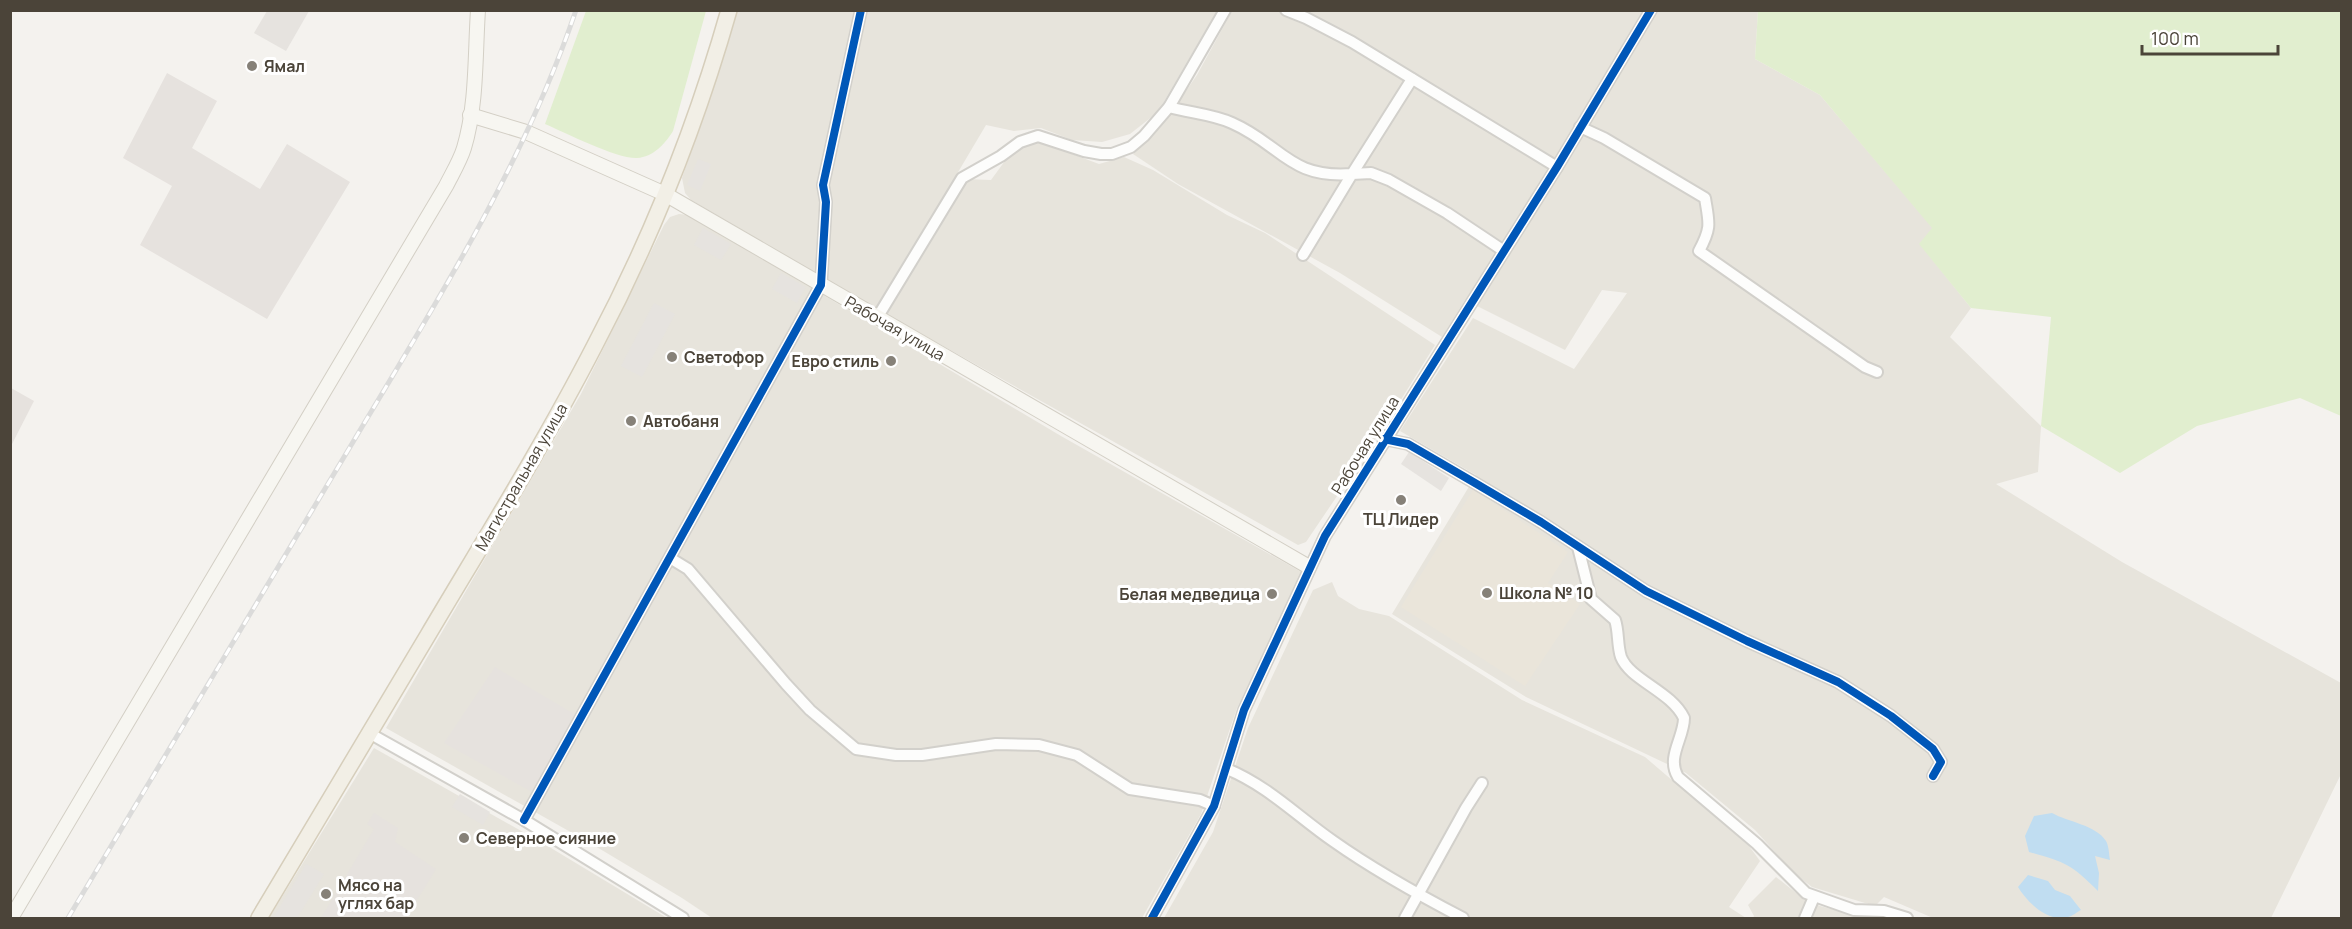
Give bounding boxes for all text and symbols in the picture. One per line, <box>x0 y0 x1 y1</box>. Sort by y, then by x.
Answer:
scale bar <box>2142 18 2278 56</box>
text: 100 m <box>2151 26 2199 50</box>
place label: Ямал <box>264 55 305 77</box>
marker: Ямал <box>245 59 259 73</box>
street label: Рабочая улица <box>841 290 949 366</box>
place label: Светофор <box>684 346 764 368</box>
marker: Светофор <box>665 350 679 364</box>
place label: Евро стиль <box>792 350 879 372</box>
marker: Евро стиль <box>884 354 898 368</box>
street label: Рабочая улица <box>1326 392 1404 498</box>
street label: Магистральная улица <box>470 399 572 555</box>
place label: Автобаня <box>643 410 719 432</box>
marker: Автобаня <box>624 414 638 428</box>
marker: ТЦ Лидер <box>1394 493 1408 507</box>
place label: ТЦ Лидер <box>1363 508 1439 530</box>
place label: Школа № 10 <box>1499 582 1593 604</box>
place label: Белая медведица <box>1119 583 1260 605</box>
marker: Школа № 10 <box>1480 586 1494 600</box>
marker: Белая медведица <box>1265 587 1279 601</box>
place label: Северное сияние <box>476 827 617 849</box>
marker: Северное сияние <box>457 831 471 845</box>
place label: Мясо на углях бар <box>338 874 414 914</box>
marker: Мясо на углях бар <box>319 887 333 901</box>

